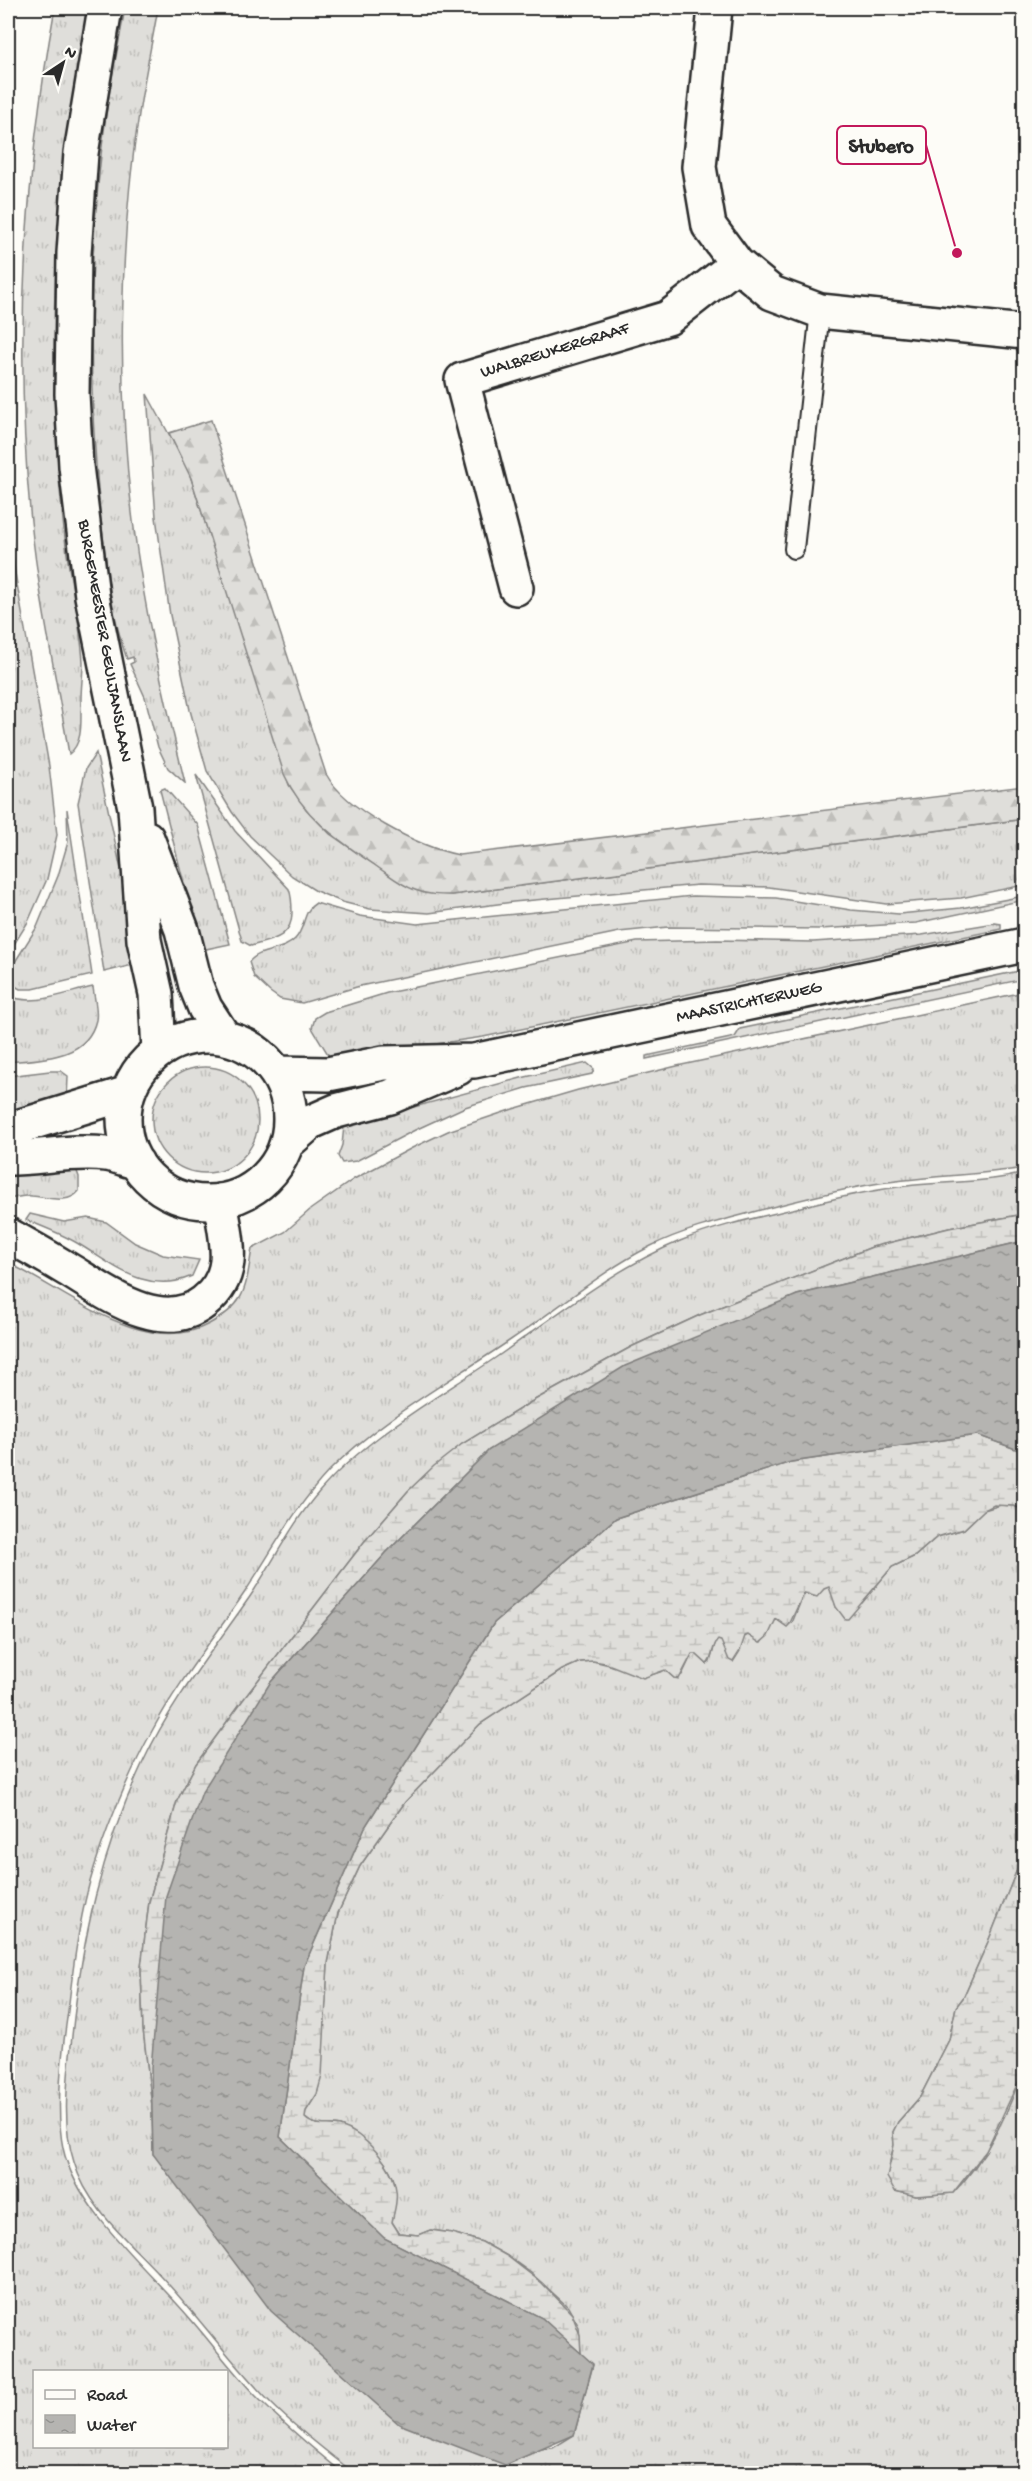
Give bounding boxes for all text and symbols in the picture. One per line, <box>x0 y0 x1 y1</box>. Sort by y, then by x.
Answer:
north arrow <box>33 33 93 93</box>
text: N <box>60 43 80 65</box>
callout: Stubero <box>837 126 926 164</box>
text: Stubero <box>848 137 914 160</box>
street label: WALBREUKERGRAAF <box>478 318 633 384</box>
street label: BURGEMEESTER GEULJANSLAAN <box>72 517 136 764</box>
street label: MAASTRICHTERWEG <box>674 977 824 1029</box>
legend <box>33 2370 228 2448</box>
text: Road <box>87 2386 128 2407</box>
text: Water <box>87 2416 137 2437</box>

